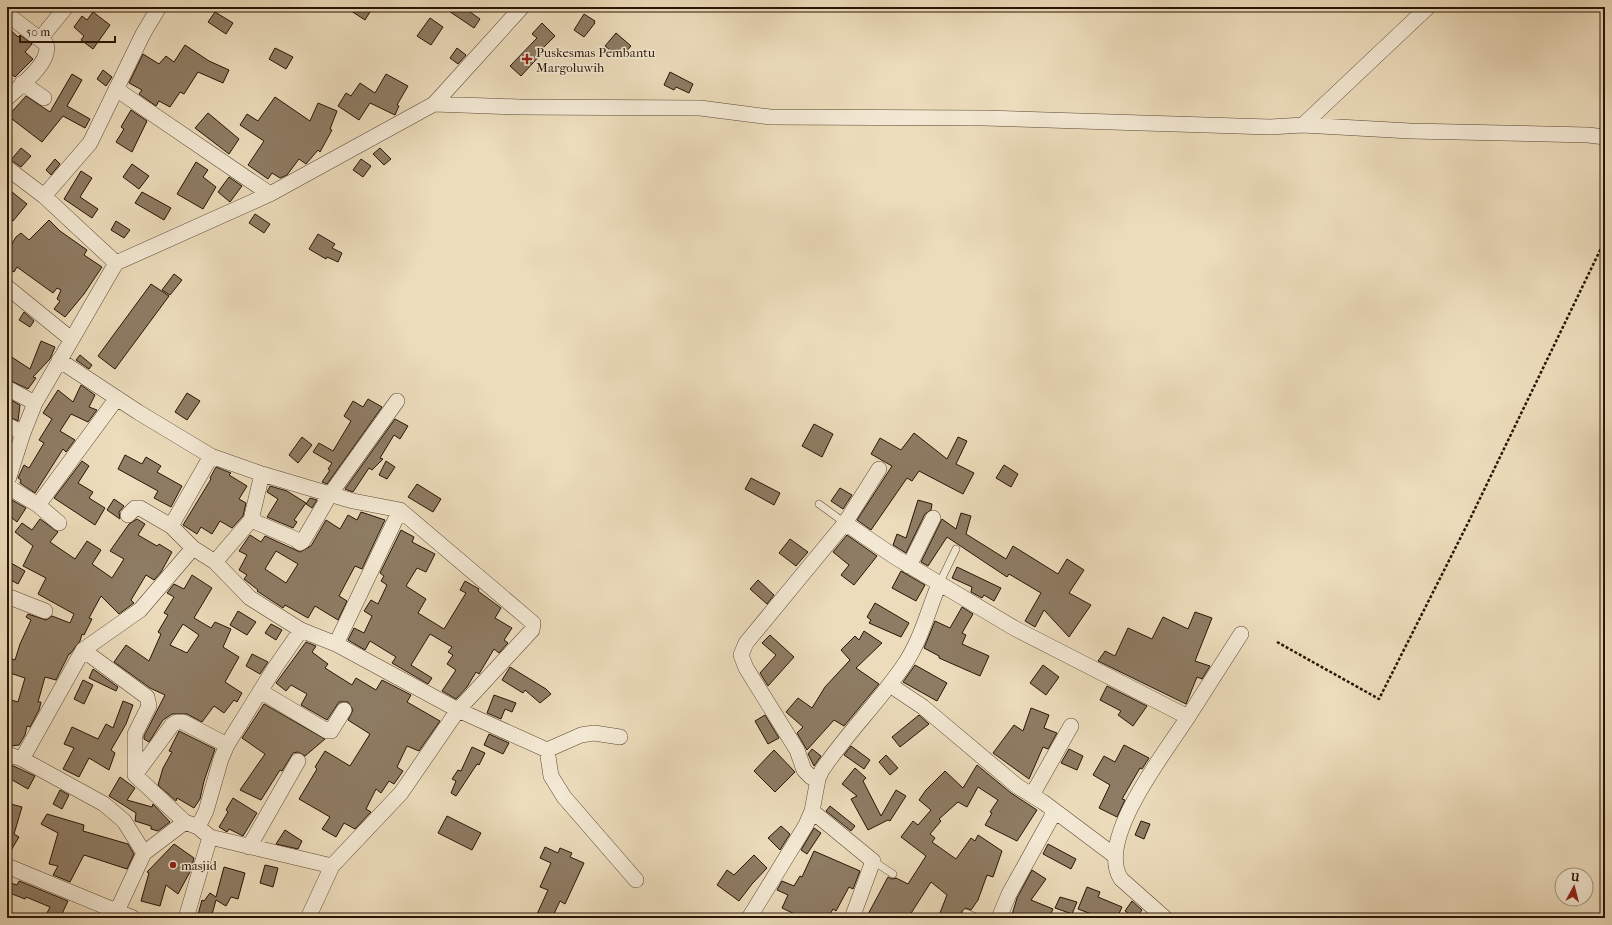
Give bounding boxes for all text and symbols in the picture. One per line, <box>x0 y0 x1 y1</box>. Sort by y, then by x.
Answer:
scale bar <box>20 18 115 44</box>
text: 50 m <box>26 25 50 39</box>
place label: Puskesmas Pembantu Margoluwih <box>536 45 656 75</box>
marker: Puskesmas Pembantu Margoluwih <box>521 53 533 65</box>
place label: masjid <box>181 858 218 873</box>
marker: masjid <box>168 860 178 870</box>
north arrow <box>1554 867 1594 907</box>
text: U <box>1569 870 1581 885</box>

